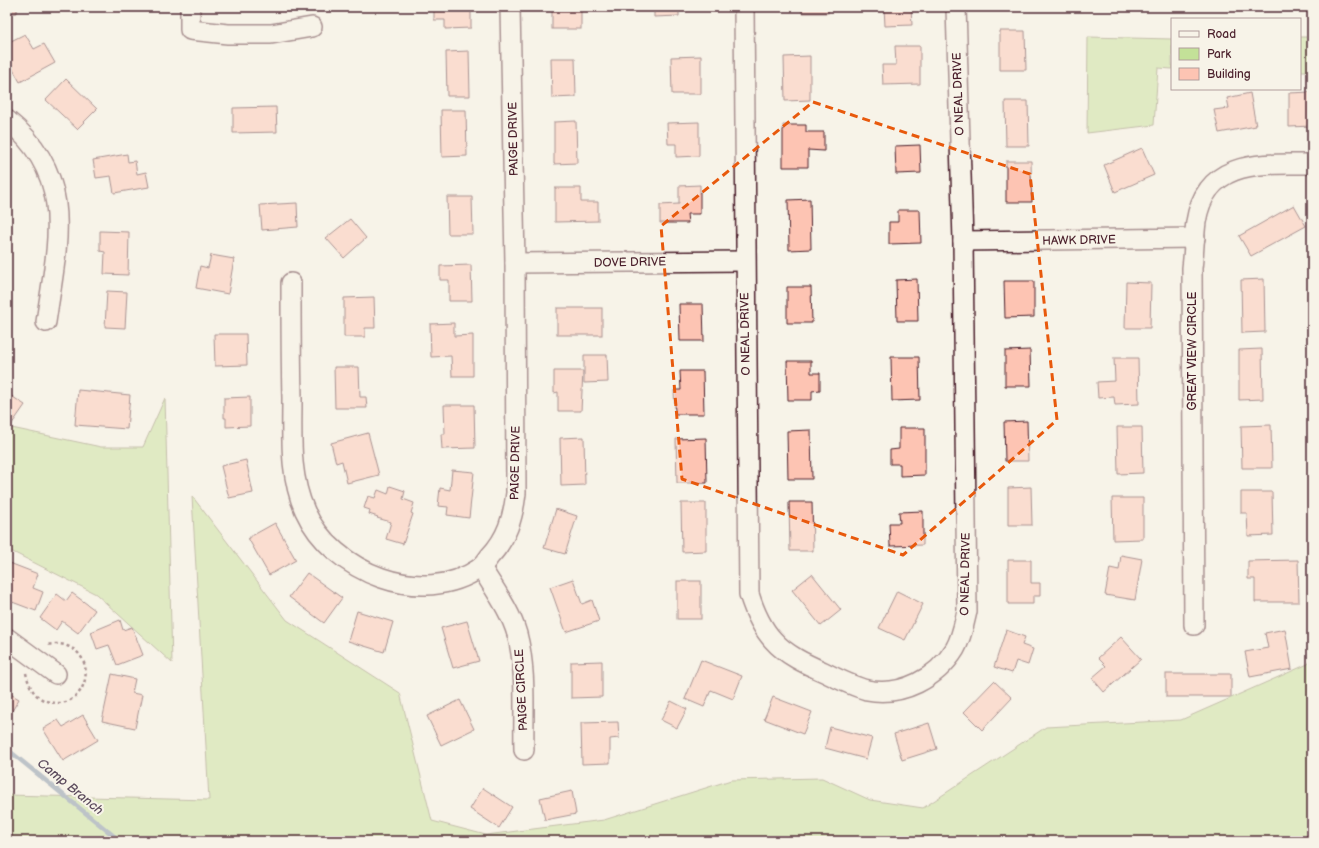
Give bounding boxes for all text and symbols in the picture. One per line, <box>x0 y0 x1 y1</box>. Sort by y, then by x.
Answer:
legend <box>1171 18 1301 90</box>
text: Road <box>1207 27 1236 42</box>
text: Park <box>1207 47 1231 62</box>
street label: O NEAL DRIVE <box>950 52 967 136</box>
text: Building <box>1207 67 1251 82</box>
street label: PAIGE DRIVE <box>505 102 522 176</box>
street label: HAWK DRIVE <box>1042 232 1116 249</box>
street label: DOVE DRIVE <box>594 254 666 271</box>
street label: GREAT VIEW CIRCLE <box>1185 291 1200 410</box>
street label: O NEAL DRIVE <box>737 292 754 376</box>
street label: PAIGE DRIVE <box>507 426 524 500</box>
street label: O NEAL DRIVE <box>957 532 974 616</box>
street label: PAIGE CIRCLE <box>512 649 531 731</box>
water label: Camp Branch <box>34 755 107 818</box>

